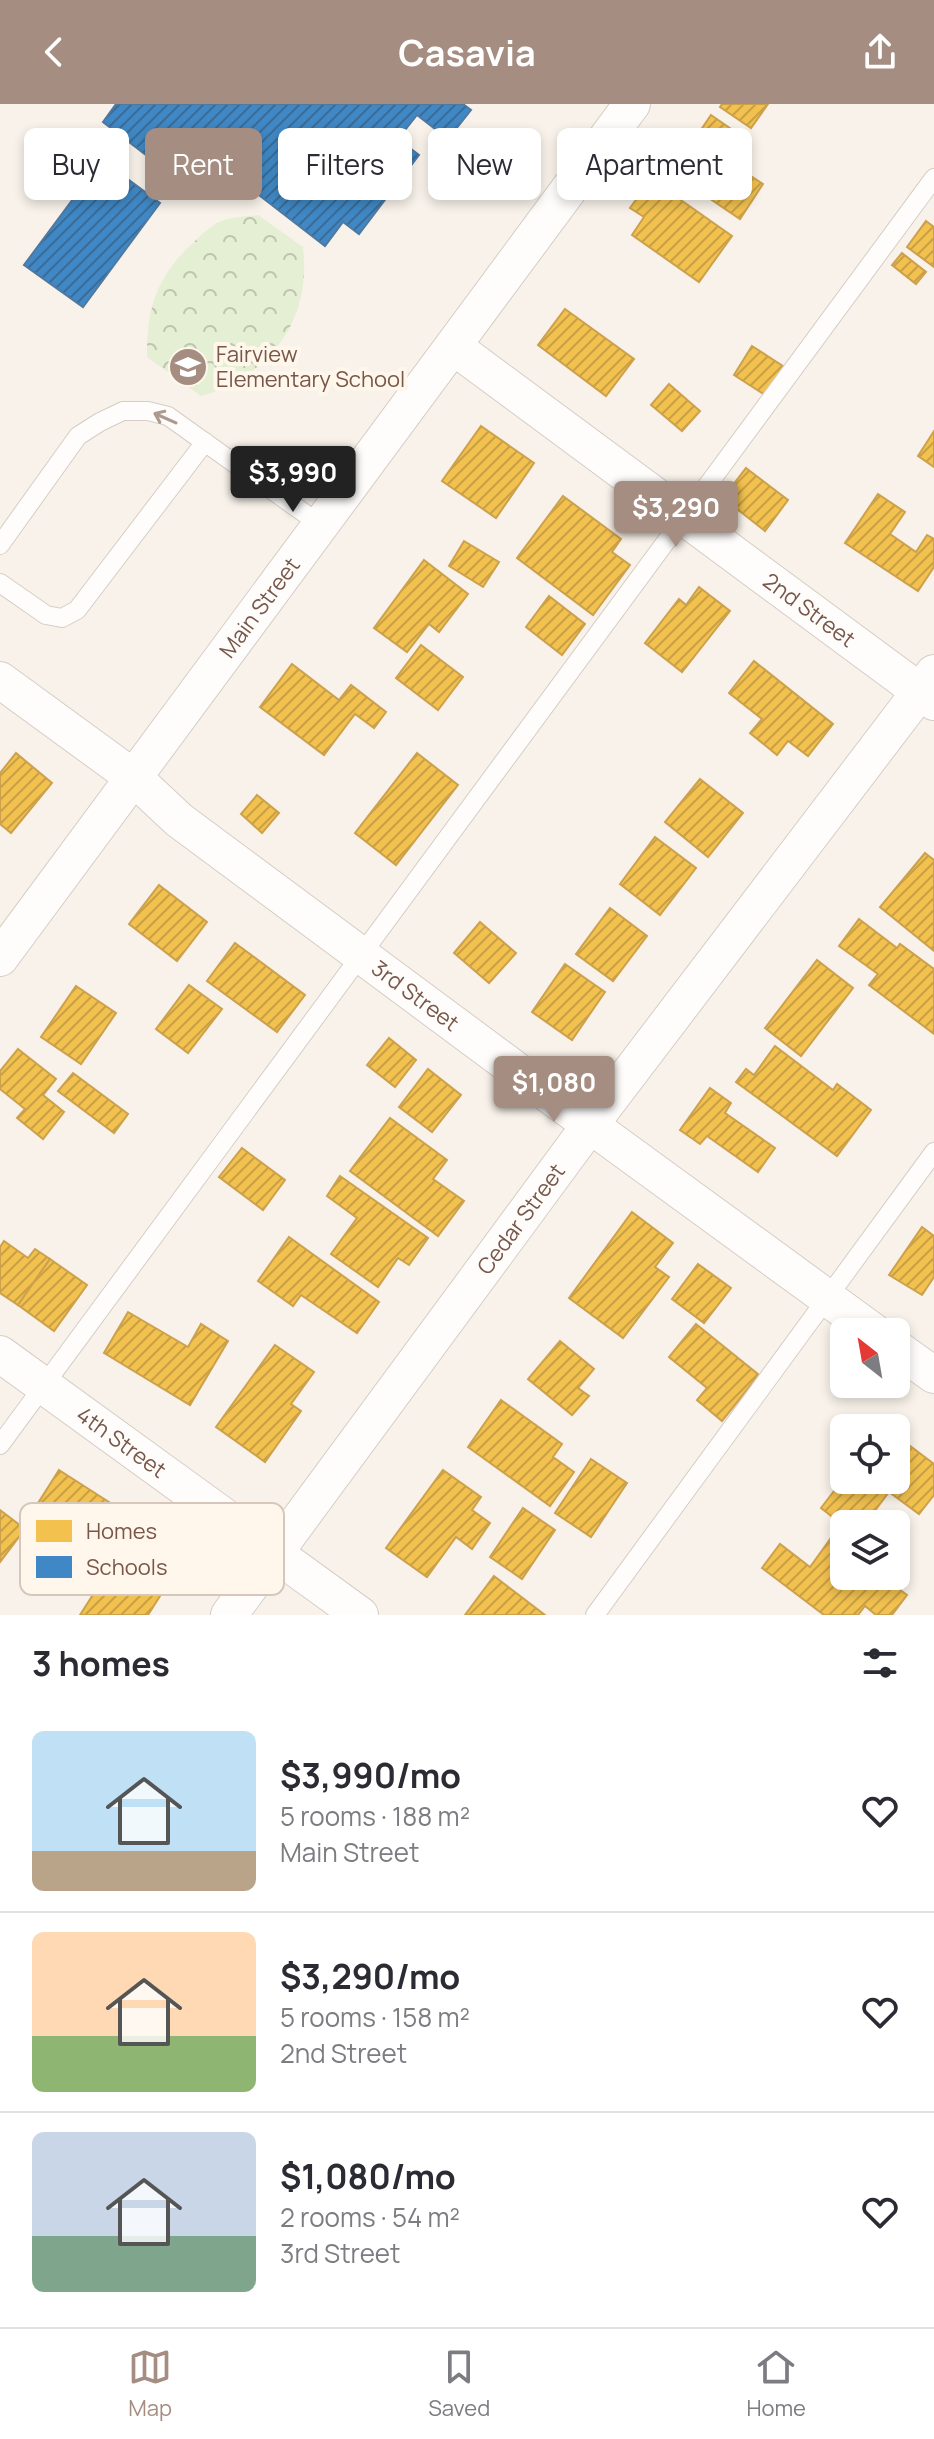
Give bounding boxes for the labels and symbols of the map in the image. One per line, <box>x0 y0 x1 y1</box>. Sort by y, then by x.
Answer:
place label: Fairview Elementary School <box>216 339 405 394</box>
school or university icon: Fairview Elementary School <box>167 346 209 388</box>
one-way arrow <box>154 409 178 424</box>
pin: $3,990 <box>228 446 358 514</box>
pin: $3,290 <box>611 481 741 549</box>
street label: Main Street <box>212 551 307 664</box>
street label: 2nd Street <box>757 566 862 654</box>
street label: 3rd Street <box>366 953 465 1038</box>
pin: $1,080 <box>489 1056 619 1124</box>
street label: Cedar Street <box>470 1157 572 1280</box>
north arrow <box>830 1318 910 1398</box>
street label: 4th Street <box>71 1399 172 1485</box>
legend <box>20 1503 284 1595</box>
text: Homes <box>86 1516 157 1546</box>
text: Schools <box>86 1552 168 1582</box>

